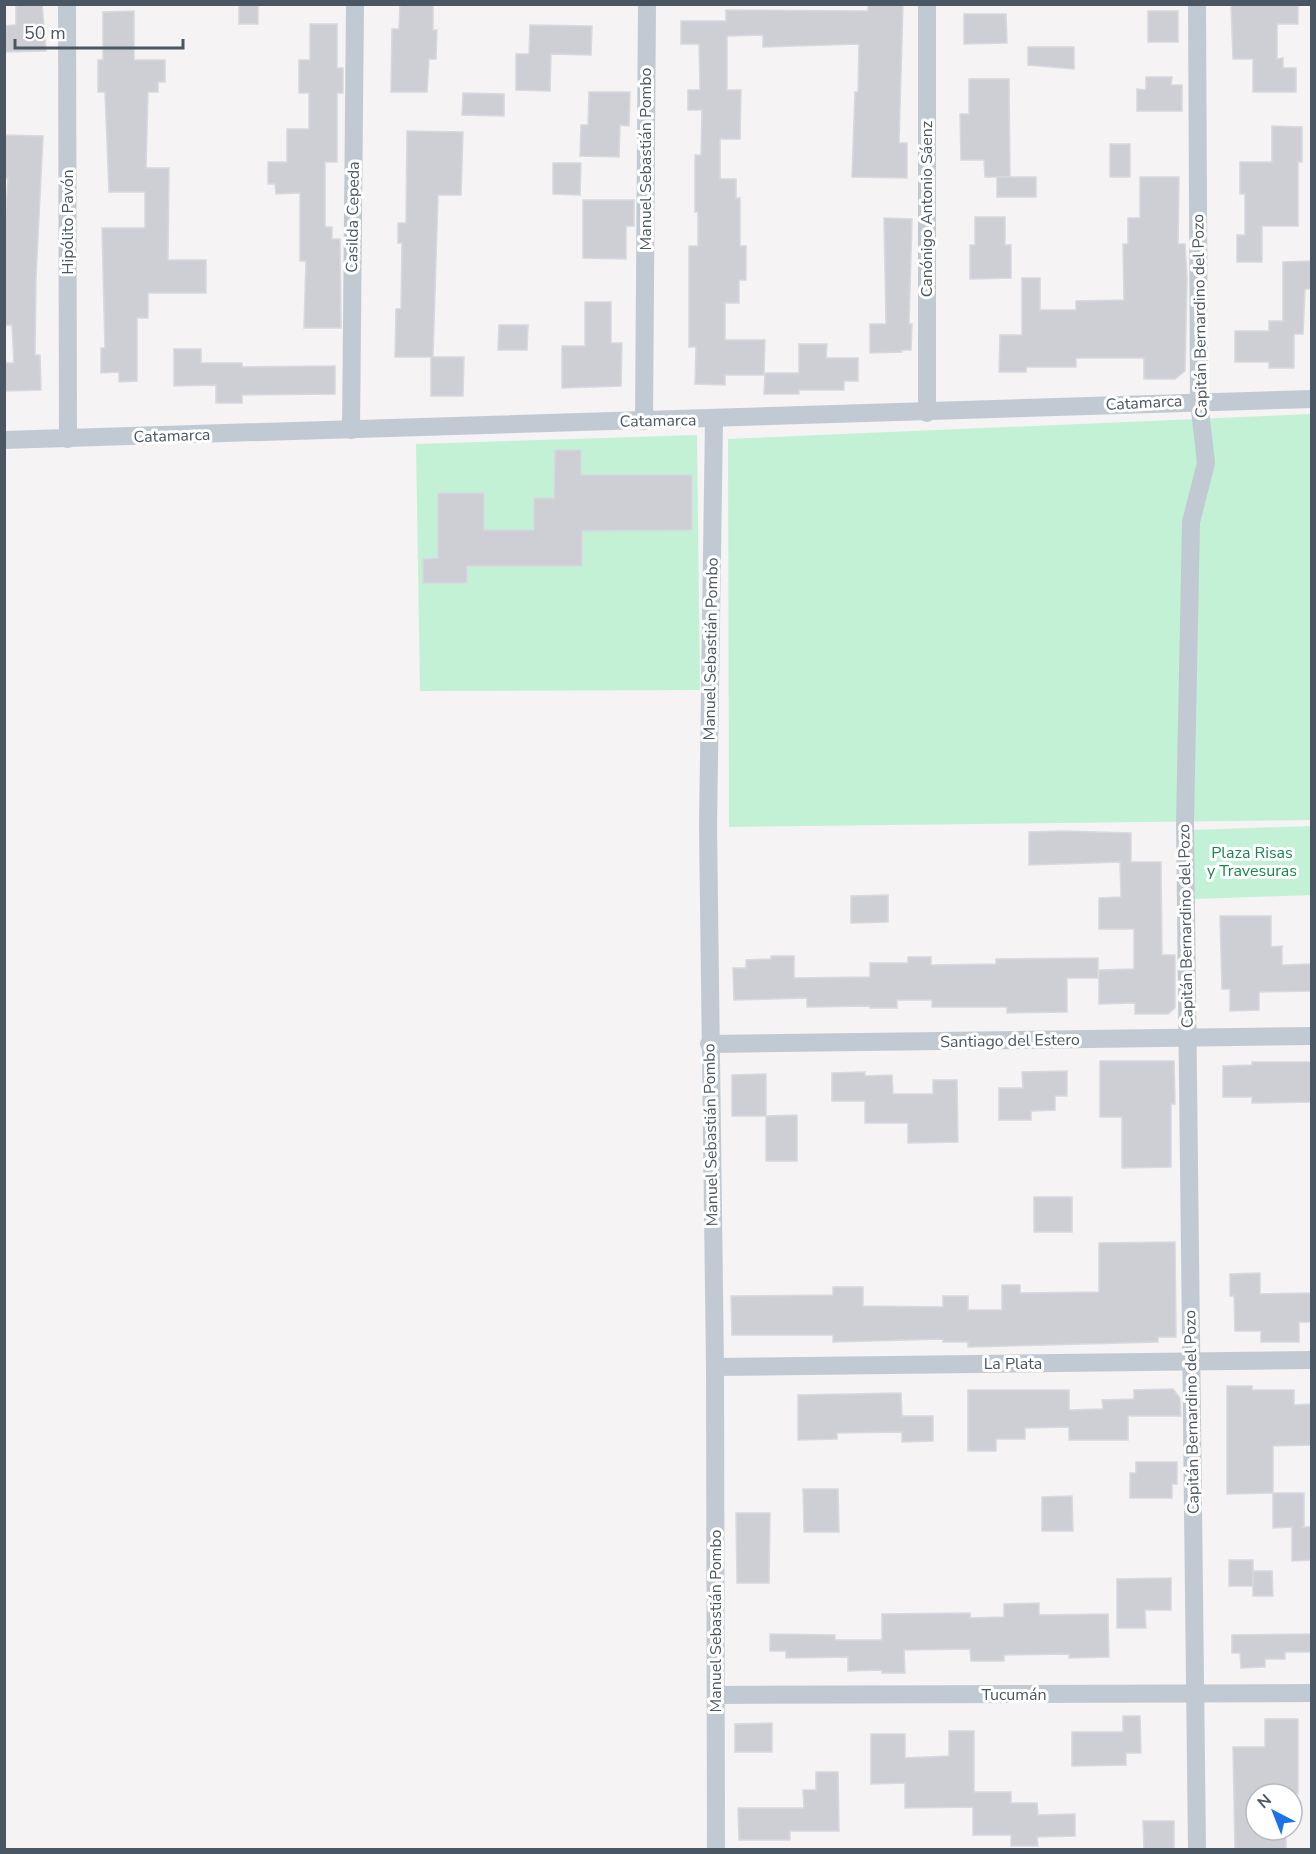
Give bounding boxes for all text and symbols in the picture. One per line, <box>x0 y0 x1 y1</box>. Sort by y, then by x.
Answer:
scale bar <box>15 12 183 50</box>
text: 50 m <box>24 21 66 45</box>
street label: Manuel Sebastián Pombo <box>635 67 657 250</box>
street label: Canónigo Antonio Sáenz <box>916 121 938 297</box>
street label: Casilda Cepeda <box>341 161 365 273</box>
street label: Hipólito Pavón <box>57 169 79 275</box>
street label: Capitán Bernardino del Pozo <box>1187 214 1213 418</box>
street label: Catamarca <box>1105 390 1183 416</box>
street label: Catamarca <box>619 409 697 433</box>
street label: Catamarca <box>133 424 211 448</box>
street label: Manuel Sebastián Pombo <box>698 557 724 741</box>
street label: Capitán Bernardino del Pozo <box>1173 824 1199 1028</box>
park label: Plaza Risas y Travesuras <box>1207 842 1297 882</box>
street label: Santiago del Estero <box>940 1029 1080 1053</box>
street label: Manuel Sebastián Pombo <box>698 1043 724 1227</box>
street label: Capitán Bernardino del Pozo <box>1179 1310 1205 1514</box>
street label: La Plata <box>984 1353 1042 1375</box>
street label: Manuel Sebastián Pombo <box>705 1529 727 1712</box>
street label: Tucumán <box>981 1684 1047 1706</box>
north arrow <box>1244 1782 1304 1842</box>
text: N <box>1253 1789 1276 1814</box>

